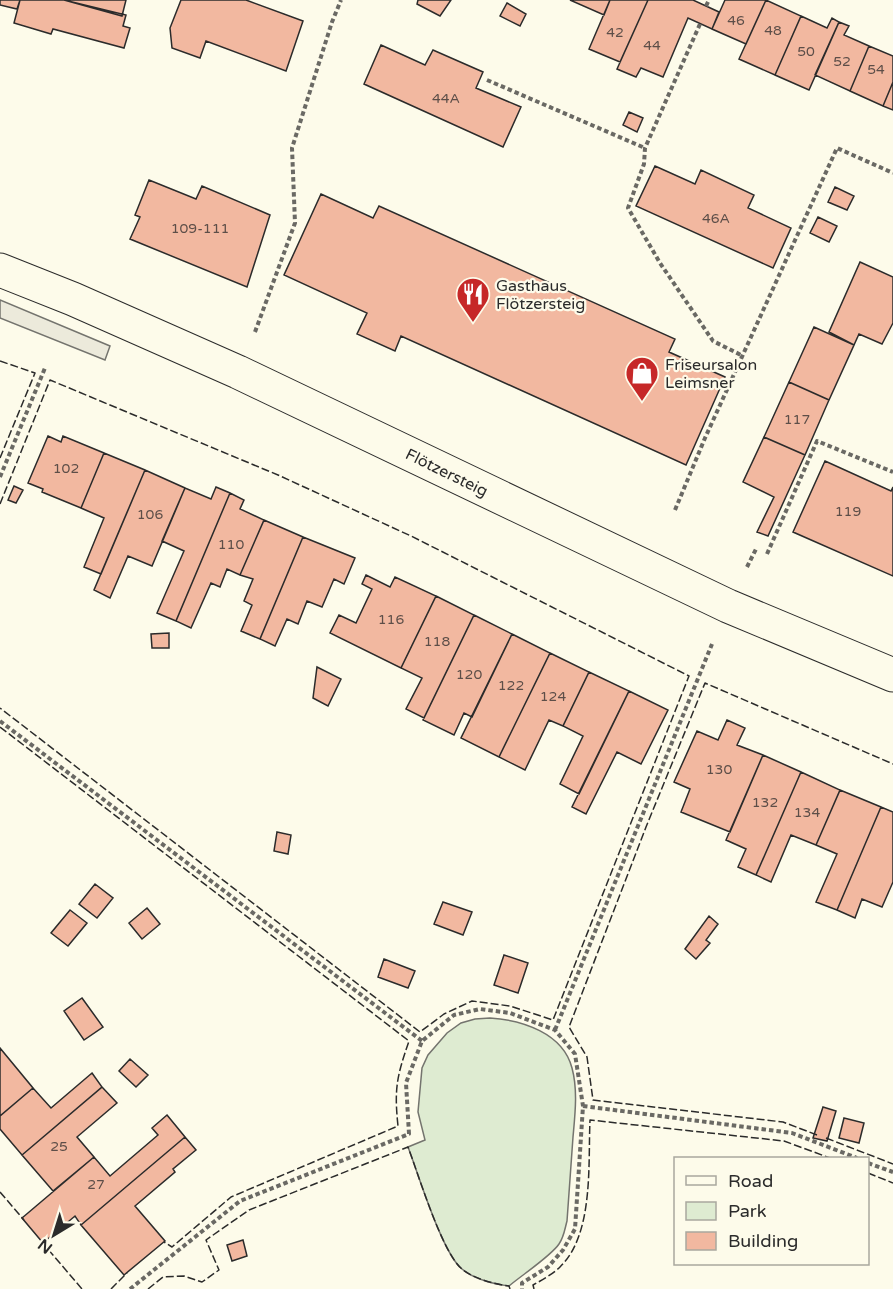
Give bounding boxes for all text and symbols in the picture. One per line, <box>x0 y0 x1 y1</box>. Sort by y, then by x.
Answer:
house number: 46 <box>727 12 745 29</box>
house number: 48 <box>764 22 782 39</box>
house number: 42 <box>606 24 624 41</box>
house number: 44 <box>643 37 661 54</box>
house number: 50 <box>797 43 815 60</box>
house number: 52 <box>833 53 851 70</box>
house number: 54 <box>867 61 885 78</box>
house number: 44A <box>432 90 460 107</box>
house number: 46A <box>702 210 730 227</box>
house number: 109-111 <box>171 220 229 237</box>
restaurant icon: Gasthaus Flötzersteig <box>455 276 491 323</box>
place label: Gasthaus Flötzersteig <box>496 276 585 314</box>
shop icon: Friseursalon Leimsner <box>624 355 660 402</box>
place label: Friseursalon Leimsner <box>665 355 757 393</box>
house number: 117 <box>784 411 810 428</box>
street label: Flötzersteig <box>402 444 491 501</box>
house number: 102 <box>53 460 79 477</box>
house number: 119 <box>835 503 861 520</box>
house number: 106 <box>137 506 163 523</box>
house number: 110 <box>218 536 244 553</box>
house number: 116 <box>378 611 404 628</box>
house number: 118 <box>424 633 450 650</box>
house number: 120 <box>456 666 482 683</box>
house number: 122 <box>498 677 524 694</box>
house number: 124 <box>540 688 566 705</box>
house number: 130 <box>706 761 732 778</box>
house number: 132 <box>752 794 778 811</box>
house number: 134 <box>794 804 820 821</box>
house number: 25 <box>50 1138 68 1155</box>
legend <box>674 1157 869 1265</box>
text: Road <box>728 1170 773 1192</box>
house number: 27 <box>87 1176 105 1193</box>
text: Park <box>728 1200 767 1222</box>
north arrow <box>24 1205 84 1265</box>
text: Building <box>728 1230 798 1252</box>
text: N <box>34 1234 57 1258</box>

